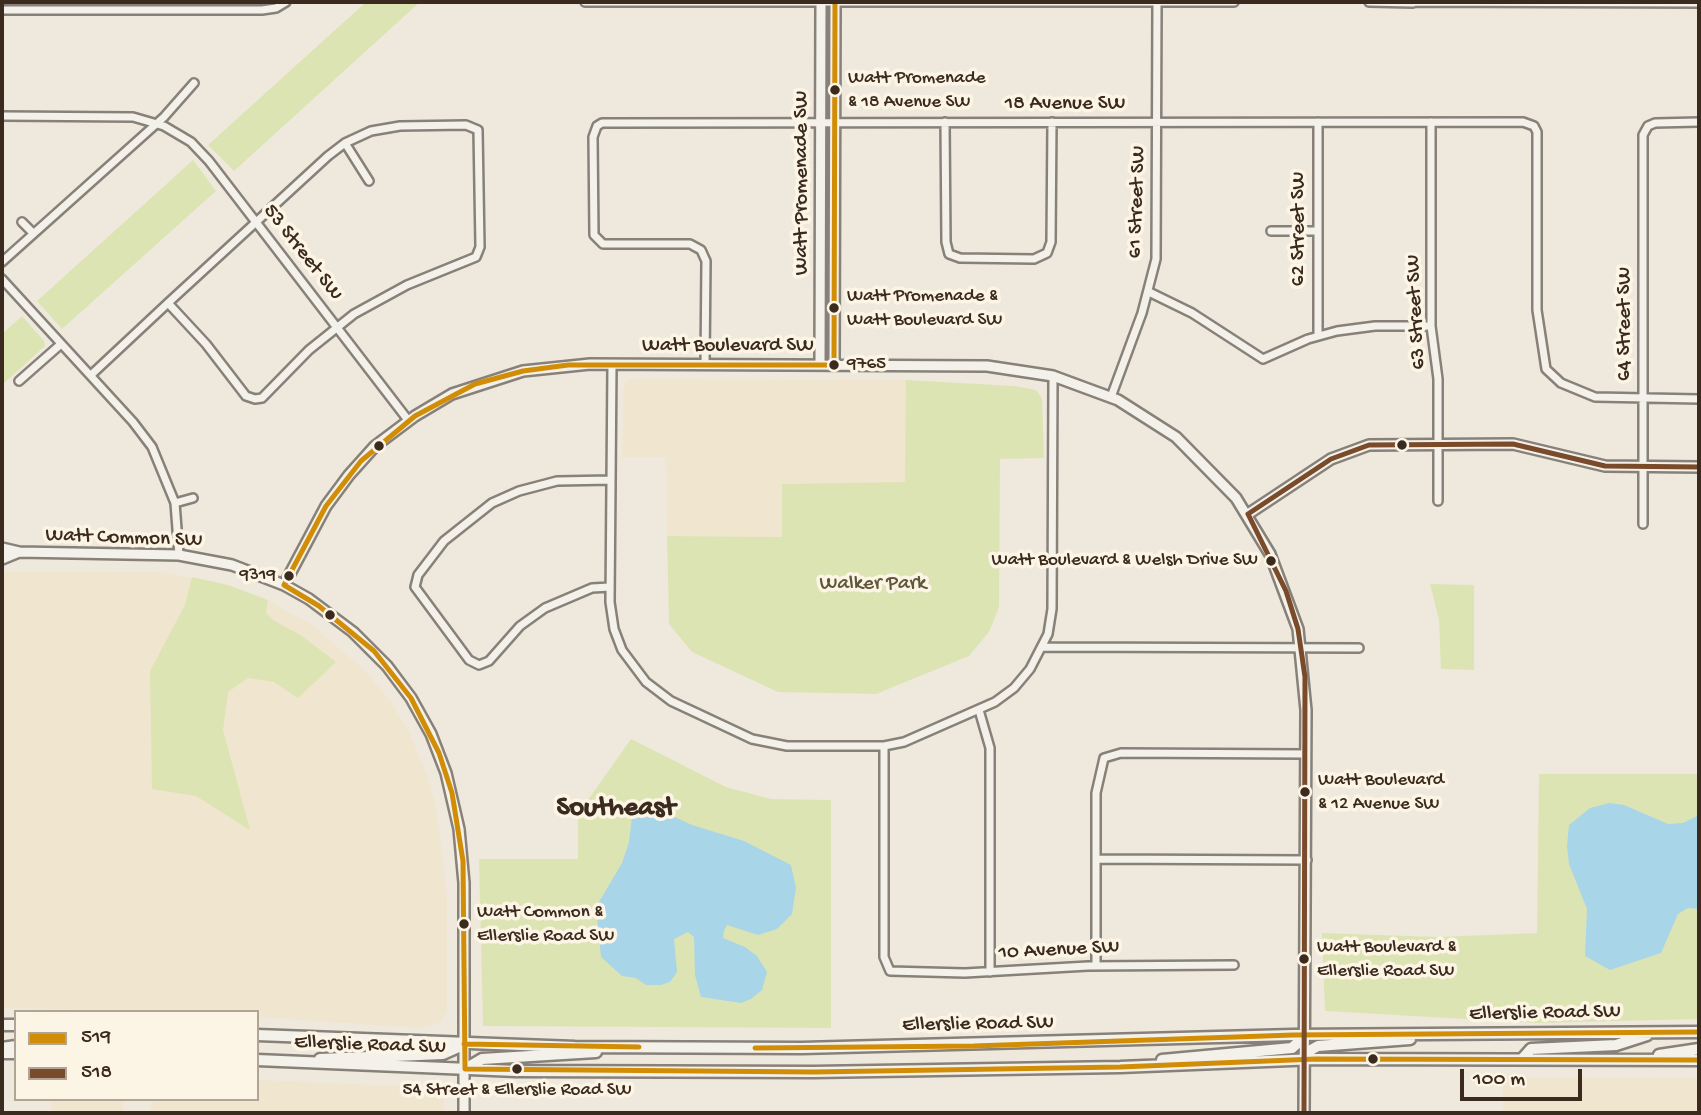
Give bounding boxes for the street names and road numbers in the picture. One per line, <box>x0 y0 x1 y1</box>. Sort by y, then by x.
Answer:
street label: Watt Promenade SW <box>790 91 816 275</box>
street label: 18 Avenue SW <box>1005 92 1125 118</box>
street label: 61 Street SW <box>1123 145 1153 259</box>
street label: 62 Street SW <box>1287 172 1313 286</box>
street label: 53 Street SW <box>257 200 347 306</box>
street label: 63 Street SW <box>1401 254 1433 370</box>
street label: 64 Street SW <box>1613 267 1639 381</box>
street label: Watt Boulevard SW <box>642 334 814 360</box>
street label: Watt Common SW <box>45 524 203 554</box>
street label: 10 Avenue SW <box>998 935 1120 967</box>
street label: Ellerslie Road SW <box>1469 1000 1621 1028</box>
street label: Ellerslie Road SW <box>902 1011 1054 1039</box>
street label: Ellerslie Road SW <box>294 1031 446 1061</box>

